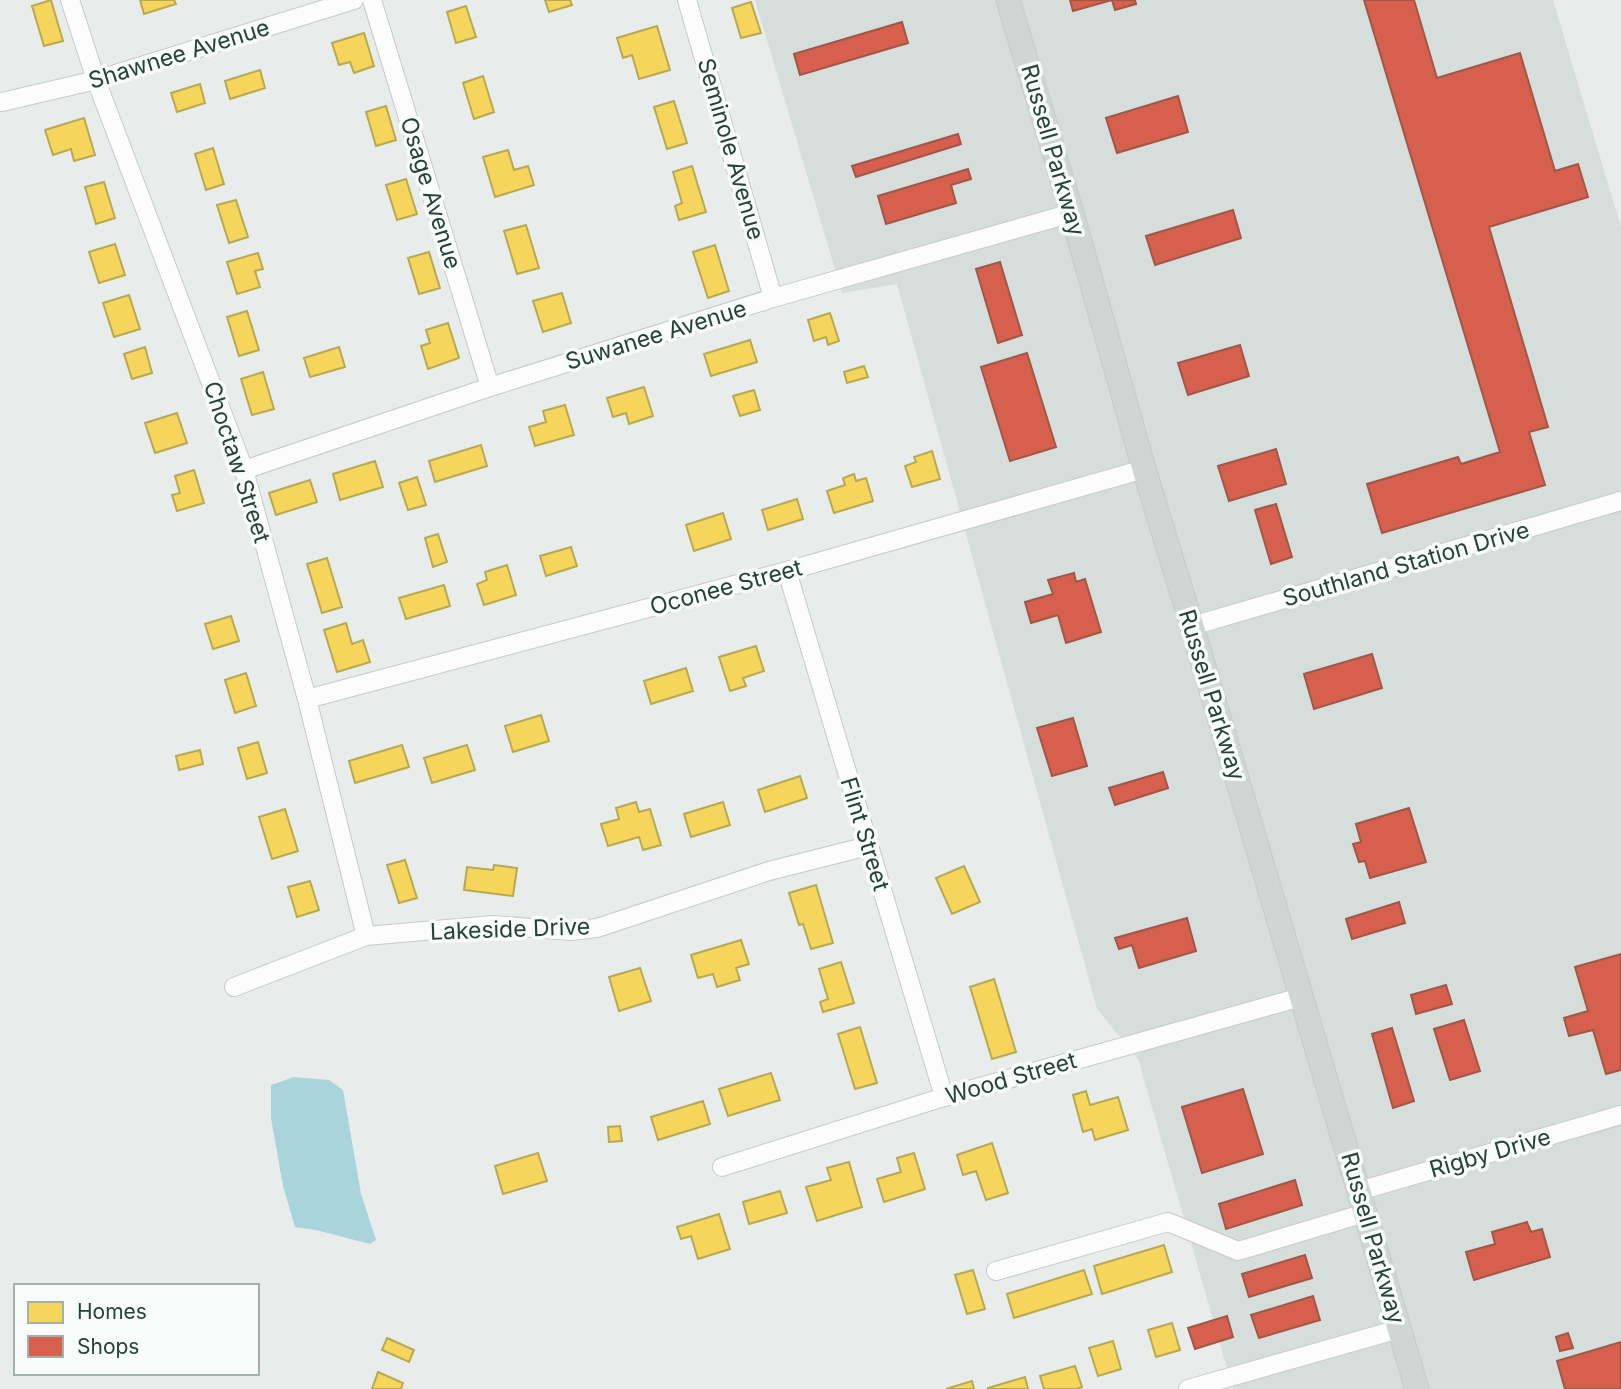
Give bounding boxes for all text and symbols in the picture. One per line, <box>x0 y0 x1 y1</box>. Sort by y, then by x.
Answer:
street label: Shawnee Avenue <box>85 13 273 95</box>
street label: Seminole Avenue <box>692 55 770 243</box>
street label: Russell Parkway <box>1015 61 1091 239</box>
street label: Osage Avenue <box>395 114 467 272</box>
street label: Suwanee Avenue <box>562 294 750 376</box>
street label: Choctaw Street <box>198 378 276 547</box>
street label: Southland Station Drive <box>1279 515 1533 613</box>
street label: Oconee Street <box>647 553 806 621</box>
street label: Russell Parkway <box>1173 606 1251 784</box>
street label: Flint Street <box>834 774 896 895</box>
street label: Lakeside Drive <box>429 912 591 946</box>
street label: Wood Street <box>942 1046 1080 1110</box>
street label: Rigby Drive <box>1426 1122 1554 1184</box>
street label: Russell Parkway <box>1335 1149 1411 1327</box>
legend <box>14 1284 259 1375</box>
text: Homes <box>77 1299 147 1324</box>
text: Shops <box>77 1334 139 1359</box>

